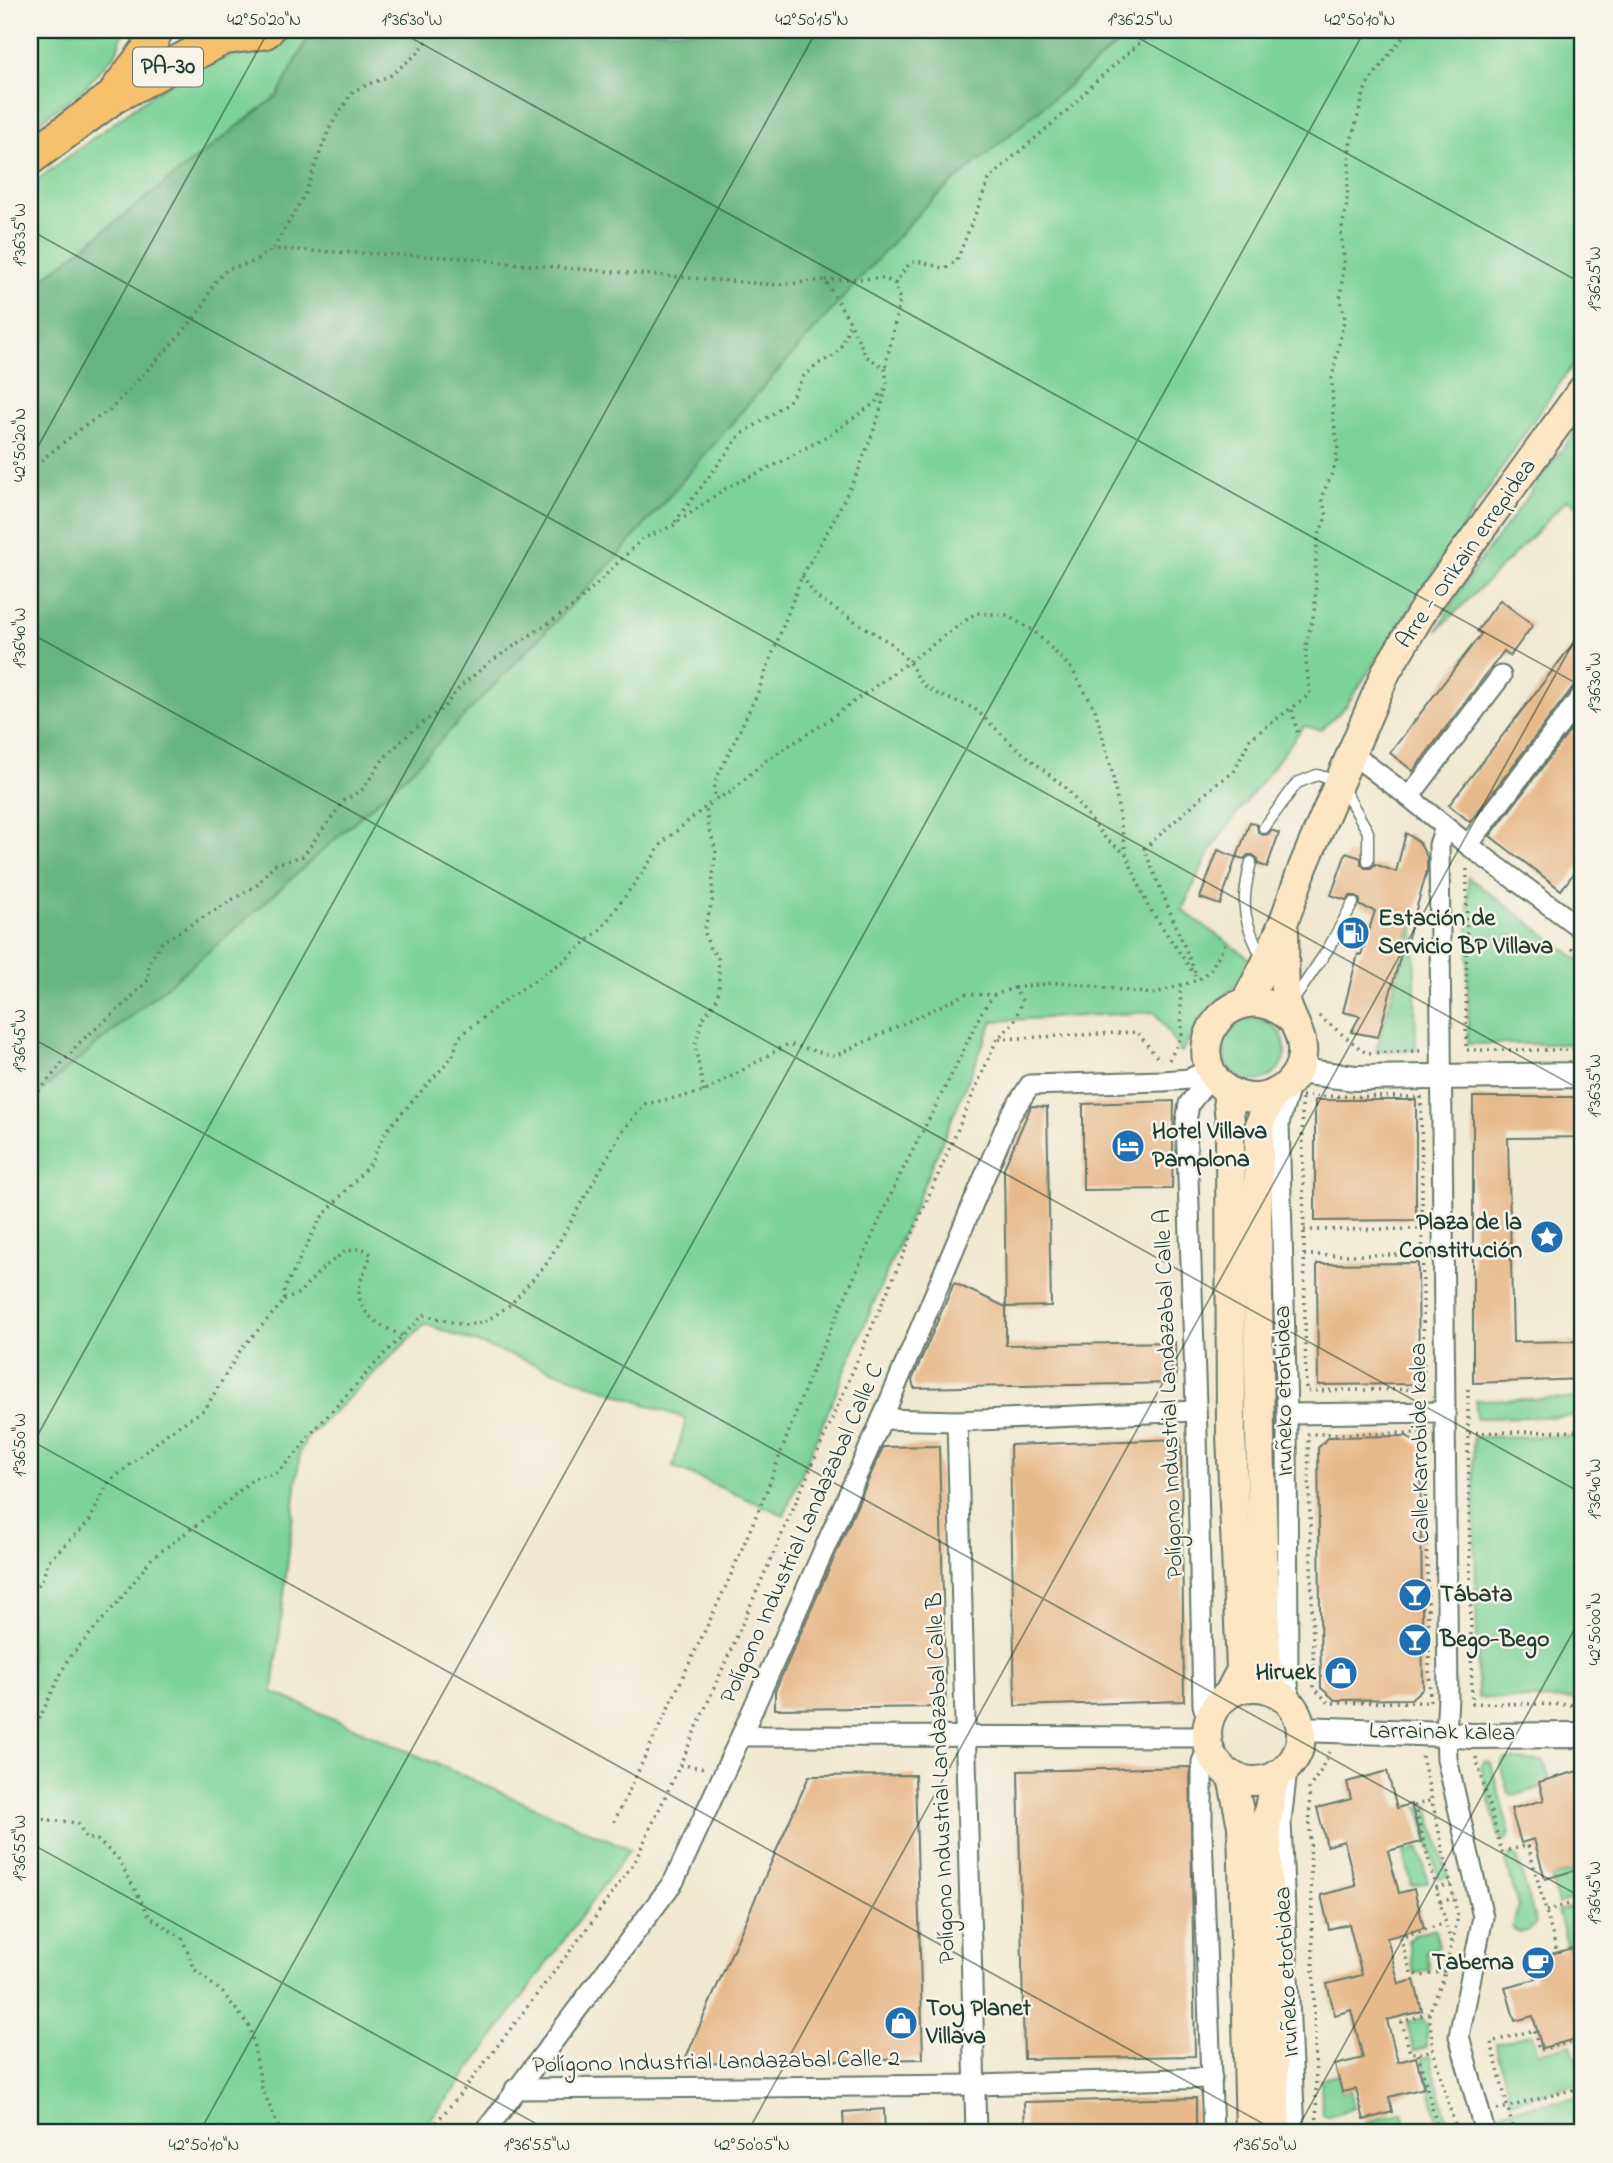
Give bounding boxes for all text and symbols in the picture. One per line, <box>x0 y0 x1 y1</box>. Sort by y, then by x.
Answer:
text: 42°50'20"N <box>227 8 301 34</box>
text: 1°36'30"W <box>381 8 443 34</box>
text: 42°50'15"N <box>775 8 849 34</box>
text: 1°36'25"W <box>1107 8 1173 34</box>
text: 42°50'10"N <box>1324 8 1396 34</box>
road number: PA-30 <box>133 48 203 86</box>
text: 1°36'35"W <box>8 203 34 267</box>
text: 1°36'25"W <box>1583 246 1609 312</box>
text: 42°50'20"N <box>8 408 34 482</box>
street label: Arre - Orikain errepidea <box>1388 452 1546 656</box>
text: 1°36'40"W <box>8 607 34 669</box>
text: 1°36'30"W <box>1583 652 1609 714</box>
place label: Estación de Servicio BP Villava <box>1378 902 1553 965</box>
fuel station icon: Estación de Servicio BP Villava <box>1334 914 1372 952</box>
text: 1°36'45"W <box>8 1009 34 1073</box>
text: 1°36'35"W <box>1583 1054 1609 1118</box>
place label: Hotel Villava Pamplona <box>1152 1115 1267 1178</box>
hotel icon: Hotel Villava Pamplona <box>1109 1127 1147 1165</box>
place label: Plaza de la Constitución <box>1399 1206 1522 1269</box>
street label: Polígono Industrial Landazabal Calle A <box>1146 1208 1194 1580</box>
place icon: Plaza de la Constitución <box>1528 1218 1566 1256</box>
street label: Iruñeko etorbidea <box>1266 1305 1304 1477</box>
street label: Calle Karrobide kalea <box>1402 1342 1440 1544</box>
street label: Polígono Industrial Landazabal Calle C <box>712 1358 894 1710</box>
text: 1°36'50"W <box>8 1413 34 1477</box>
text: 1°36'40"W <box>1583 1458 1609 1520</box>
bar icon: Tábata <box>1396 1576 1434 1614</box>
place label: Tábata <box>1440 1578 1513 1613</box>
street label: Polígono Industrial Landazabal Calle B <box>918 1592 966 1964</box>
text: 42°50'00"N <box>1583 1592 1609 1666</box>
bar icon: Bego-Bego <box>1396 1621 1434 1659</box>
place label: Bego-Bego <box>1439 1623 1549 1659</box>
shop icon: Hiruek <box>1322 1654 1360 1692</box>
place label: Hiruek <box>1255 1656 1316 1691</box>
street label: Larrainak kalea <box>1368 1714 1516 1752</box>
text: 1°36'55"W <box>8 1815 34 1881</box>
text: 1°36'45"W <box>1583 1861 1609 1925</box>
street label: Iruñeko etorbidea <box>1266 1886 1310 2058</box>
cafe icon: Taberna <box>1519 1944 1557 1982</box>
place label: Taberna <box>1432 1946 1514 1981</box>
place label: Toy Planet Villava <box>925 1992 1032 2055</box>
shop icon: Toy Planet Villava <box>882 2004 920 2042</box>
street label: Polígono Industrial Landazabal Calle 2 <box>532 2042 900 2084</box>
text: 42°50'10"N <box>168 2133 240 2159</box>
text: 1°36'55"W <box>504 2133 570 2159</box>
text: 42°50'05"N <box>714 2133 790 2159</box>
text: 1°36'50"W <box>1233 2133 1297 2159</box>

